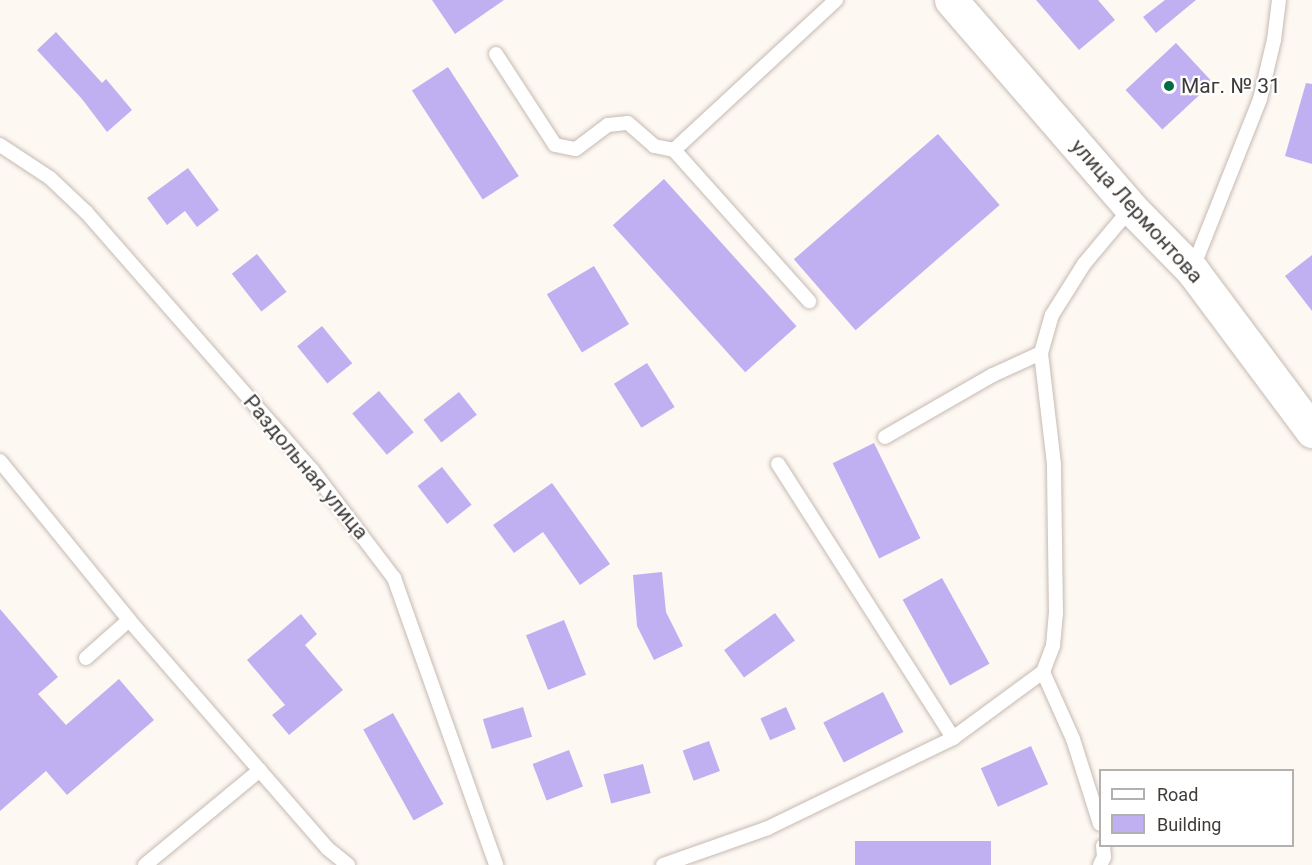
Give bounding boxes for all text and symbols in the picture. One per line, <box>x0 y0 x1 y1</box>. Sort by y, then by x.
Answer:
place label: Маг. № 31 <box>1181 73 1281 99</box>
marker: Маг. № 31 <box>1162 79 1176 93</box>
street label: улица Лермонтова <box>1066 134 1208 288</box>
street label: Раздольная улица <box>238 390 374 544</box>
legend <box>1099 769 1294 847</box>
text: Road <box>1157 784 1198 805</box>
text: Building <box>1157 814 1221 835</box>

